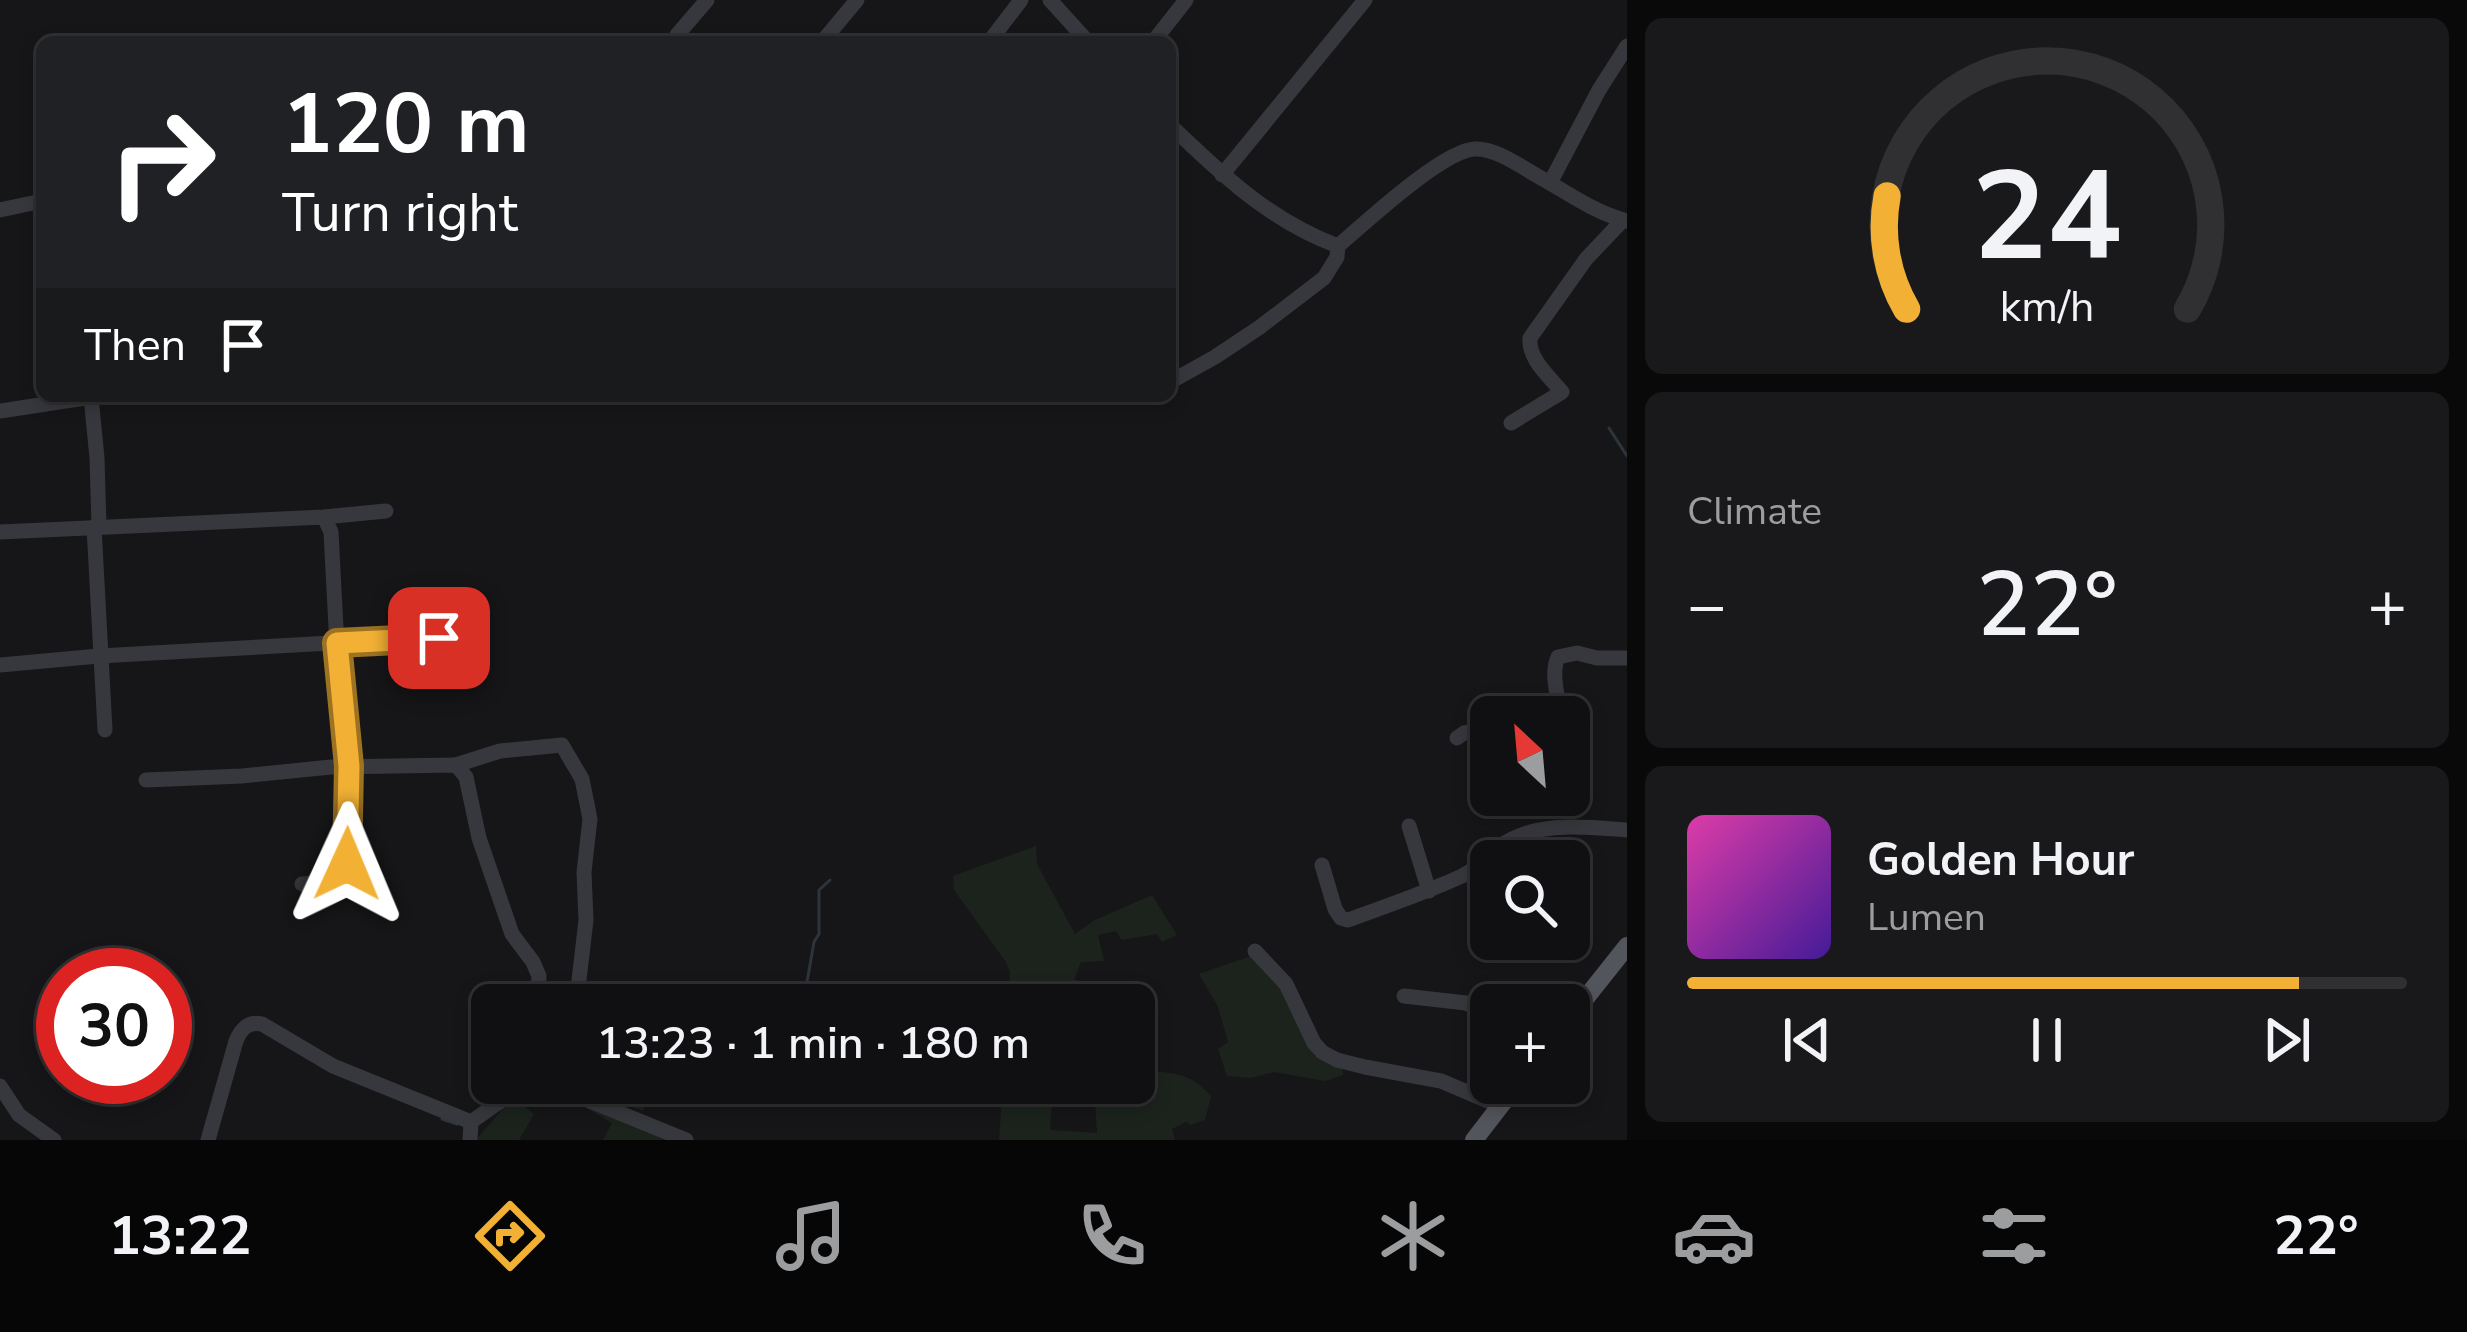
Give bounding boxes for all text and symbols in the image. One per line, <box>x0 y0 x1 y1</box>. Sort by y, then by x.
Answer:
text: 120 m <box>282 67 530 182</box>
icon: right <box>84 84 240 240</box>
text: 24 <box>1972 132 2122 302</box>
text: Turn right <box>282 176 518 250</box>
text: km/h <box>2000 278 2094 336</box>
icon: arrive <box>210 312 276 378</box>
text: Then <box>84 315 186 376</box>
text: Climate <box>1687 485 1822 538</box>
text: 22° <box>1976 544 2118 667</box>
text: − <box>1687 561 1727 651</box>
text: + <box>2367 561 2407 651</box>
pin <box>388 587 490 689</box>
icon: arrive <box>406 605 472 671</box>
north arrow <box>1470 696 1590 816</box>
map controls <box>1470 696 1590 1104</box>
position arrow <box>284 801 410 927</box>
text: Golden Hour <box>1867 830 2134 891</box>
button: search <box>1470 840 1590 960</box>
text: Lumen <box>1867 891 1986 944</box>
speed limit sign: 30 <box>36 948 192 1104</box>
button: + <box>1470 984 1590 1104</box>
icon: previous <box>1774 1007 1840 1073</box>
icon: pause <box>2014 1007 2080 1073</box>
icon: next <box>2254 1007 2320 1073</box>
text: 13:23 · 1 min · 180 m <box>596 1013 1030 1074</box>
icon: directions <box>468 1194 552 1278</box>
icon: music <box>769 1194 853 1278</box>
icon: phone <box>1070 1194 1154 1278</box>
icon: climate <box>1371 1194 1455 1278</box>
icon: car <box>1672 1194 1756 1278</box>
icon: filters <box>1972 1194 2056 1278</box>
text: 13:22 <box>108 1199 251 1273</box>
text: 22° <box>2273 1199 2358 1273</box>

